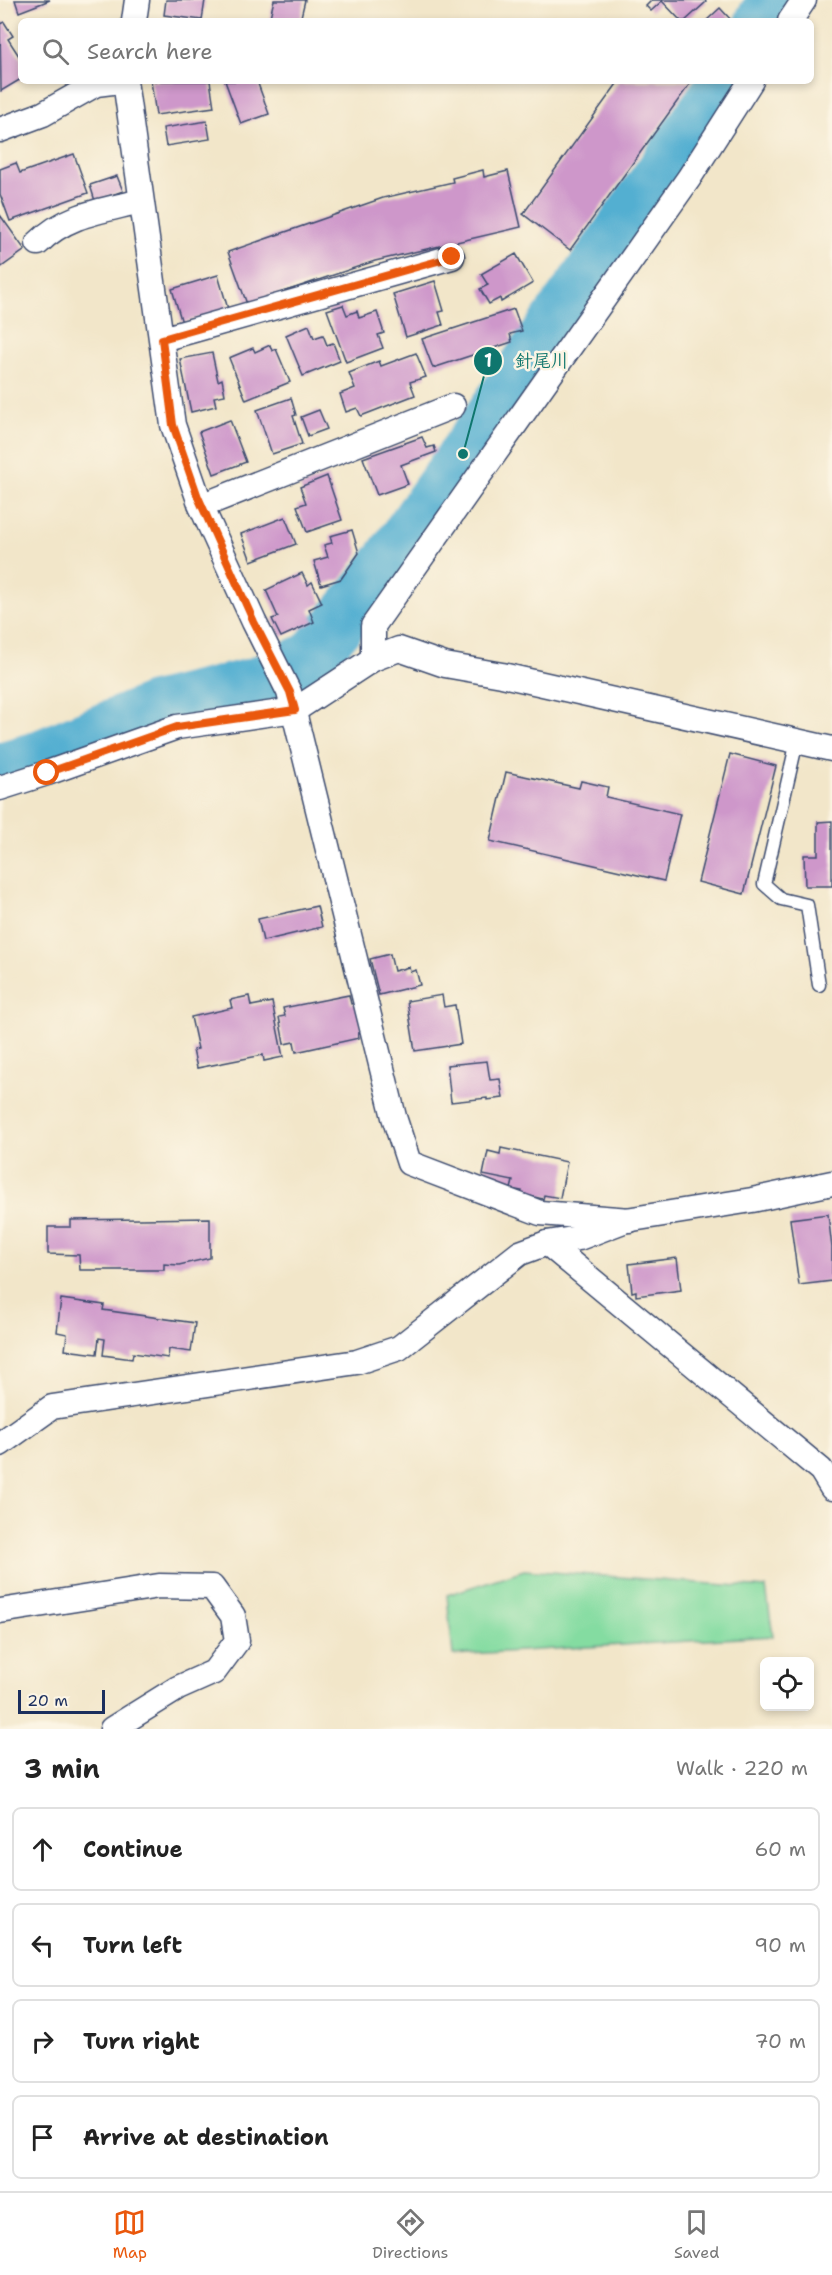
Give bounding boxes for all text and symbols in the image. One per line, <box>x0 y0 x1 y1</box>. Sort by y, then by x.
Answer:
search box <box>18 18 814 84</box>
icon: search <box>39 35 72 68</box>
text: Search here <box>87 37 213 66</box>
route end <box>438 243 464 269</box>
callout: 針尾川 <box>473 343 581 379</box>
text: 1 <box>484 349 492 373</box>
text: 針尾川 <box>515 349 569 373</box>
route start <box>33 759 59 785</box>
map controls <box>760 1657 814 1711</box>
button: locate <box>760 1657 814 1711</box>
scale bar <box>18 1687 105 1714</box>
text: 20 m <box>27 1690 68 1711</box>
text: 3 min <box>24 1751 100 1786</box>
text: Walk · 220 m <box>676 1755 808 1781</box>
icon: ahead <box>26 1833 59 1866</box>
text: Continue <box>83 1835 183 1864</box>
text: 60 m <box>754 1836 806 1862</box>
icon: left <box>26 1929 59 1962</box>
text: Turn left <box>83 1931 182 1960</box>
text: 90 m <box>754 1932 806 1958</box>
icon: right <box>26 2025 59 2058</box>
text: Turn right <box>83 2027 200 2056</box>
text: 70 m <box>754 2028 806 2054</box>
icon: arrive <box>26 2121 59 2154</box>
text: Arrive at destination <box>83 2123 329 2152</box>
tab: Map <box>113 2206 147 2263</box>
tab: Directions <box>372 2206 449 2263</box>
tab: Saved <box>674 2206 719 2263</box>

